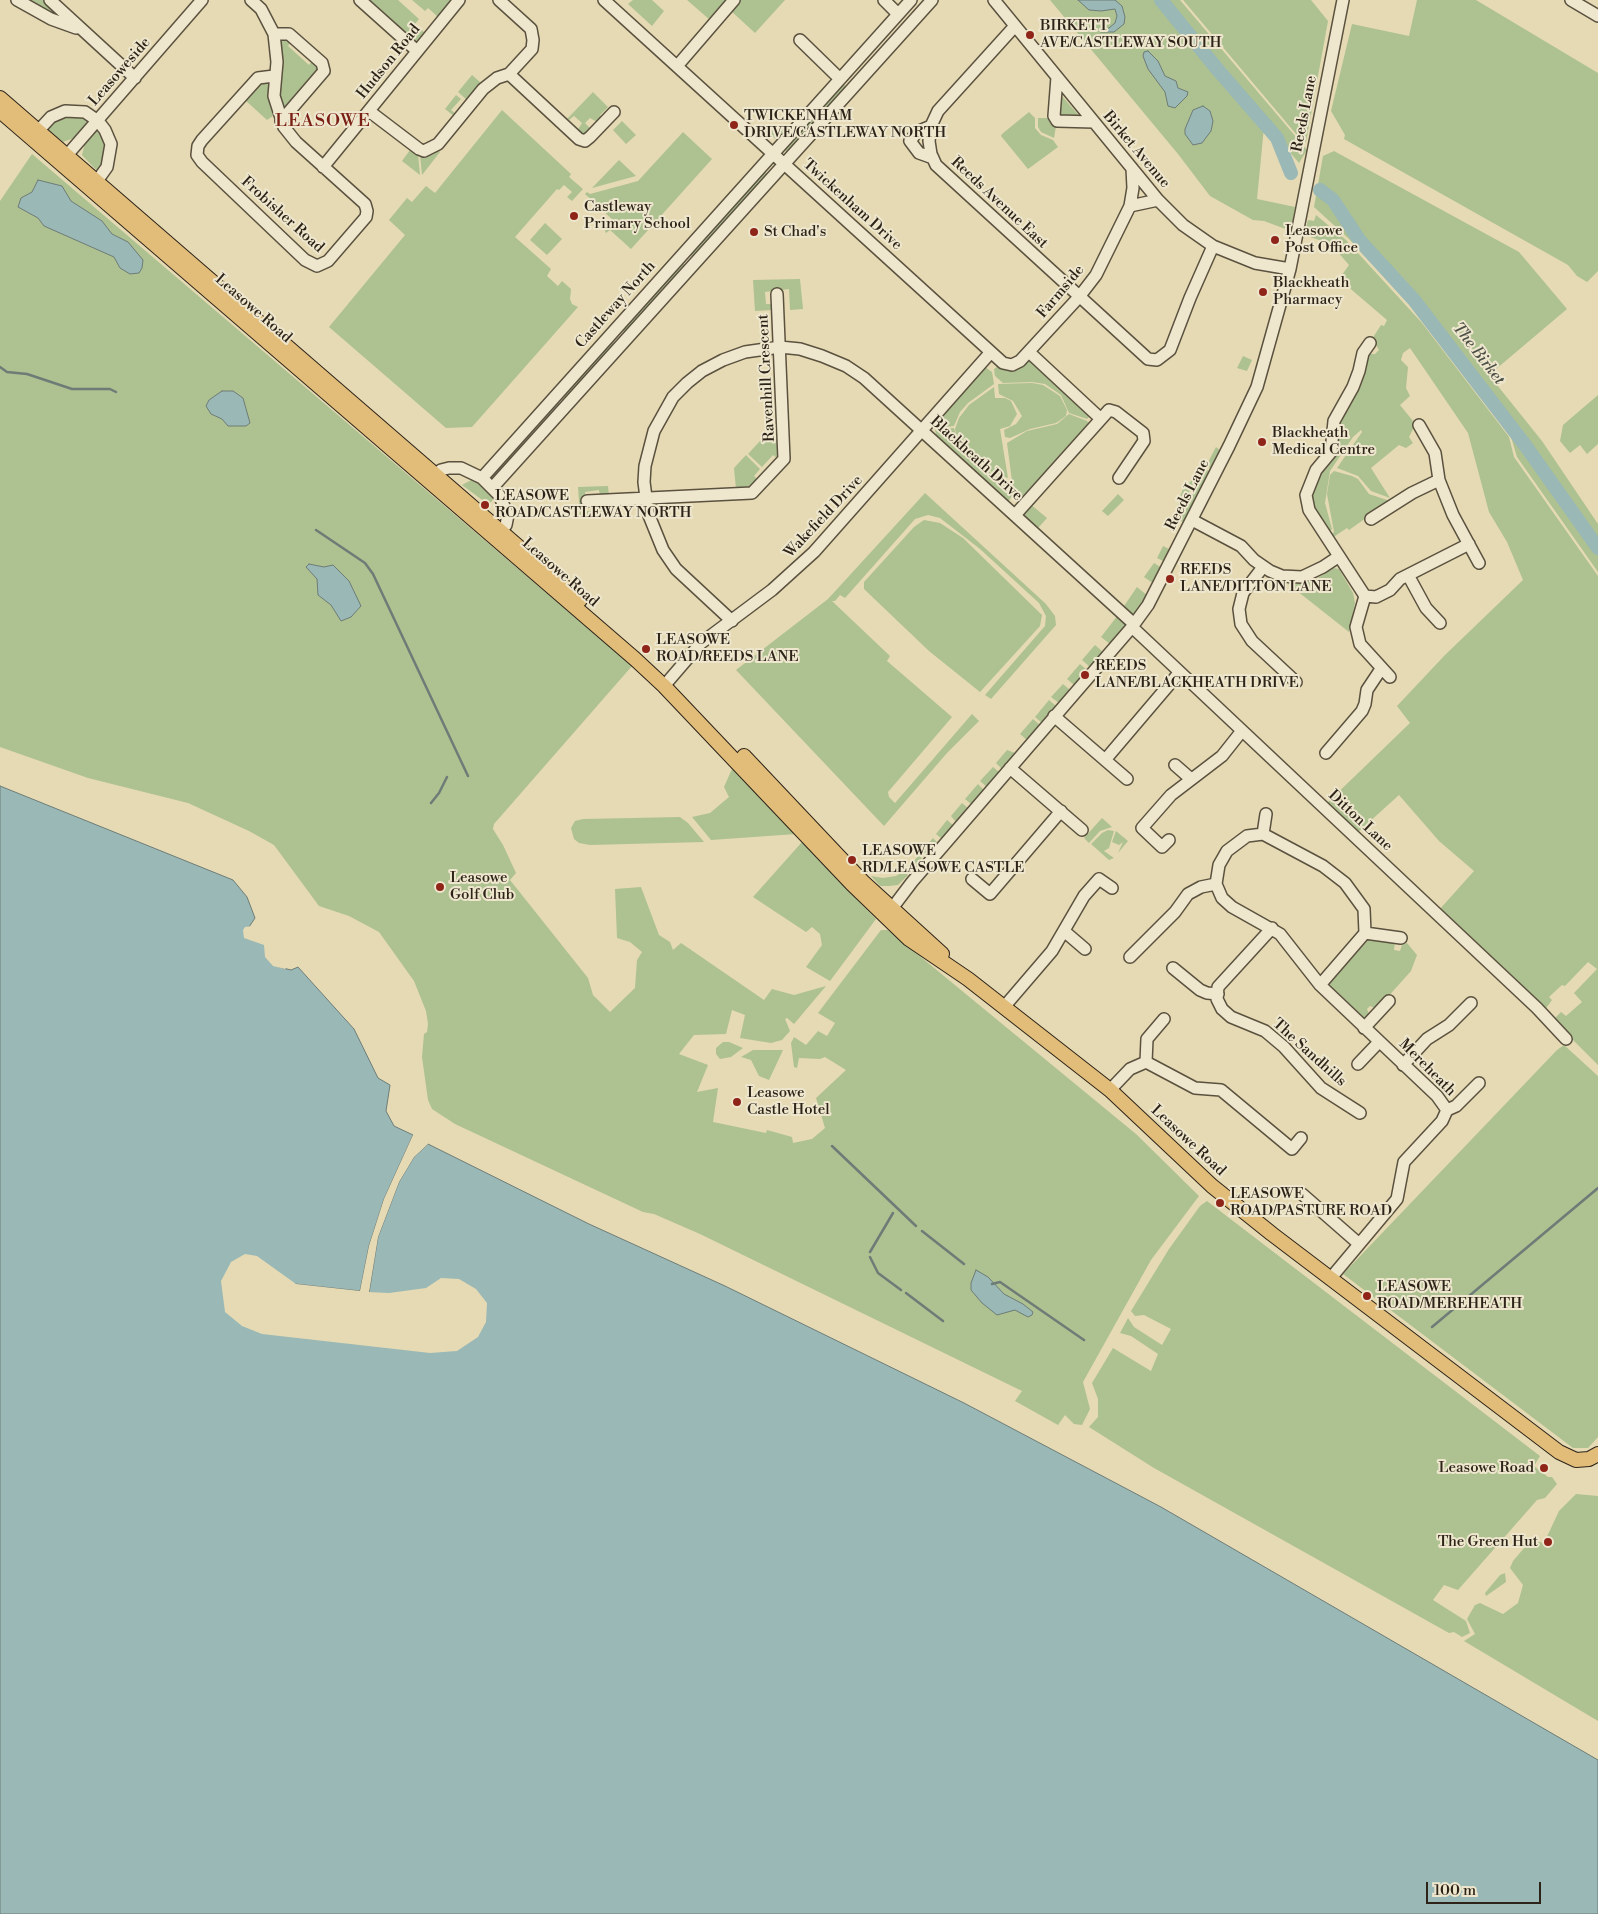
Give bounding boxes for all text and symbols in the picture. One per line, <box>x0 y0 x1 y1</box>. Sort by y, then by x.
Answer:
place label: BIRKETT AVE/CASTLEWAY SOUTH <box>1040 17 1222 52</box>
street label: Hudson Road <box>353 21 425 103</box>
marker: BIRKETT AVE/CASTLEWAY SOUTH <box>1024 29 1036 41</box>
street label: Leasoweside <box>85 34 155 110</box>
street label: Reeds Lane <box>1289 74 1321 154</box>
place label: TWICKENHAM DRIVE/CASTLEWAY NORTH <box>744 107 946 142</box>
street label: Birket Avenue <box>1099 108 1173 192</box>
district label: LEASOWE <box>274 111 372 133</box>
marker: TWICKENHAM DRIVE/CASTLEWAY NORTH <box>728 119 740 131</box>
street label: Reeds Avenue East <box>947 153 1051 253</box>
street label: Twickenham Drive <box>799 156 905 254</box>
street label: Frobisher Road <box>237 173 327 257</box>
place label: Castleway Primary School <box>584 198 690 233</box>
marker: Castleway Primary School <box>568 210 580 222</box>
place label: Leasowe Post Office <box>1285 222 1358 257</box>
place label: St Chad's <box>764 223 826 241</box>
marker: St Chad's <box>748 226 760 238</box>
marker: Leasowe Post Office <box>1269 234 1281 246</box>
street label: Castleway North <box>572 258 660 352</box>
street label: Farmside <box>1034 262 1088 322</box>
street label: Leasowe Road <box>211 271 295 347</box>
place label: Blackheath Pharmacy <box>1273 274 1350 309</box>
marker: Blackheath Pharmacy <box>1257 286 1269 298</box>
street label: Ravenhill Crescent <box>755 314 779 442</box>
water label: The Birket <box>1448 319 1508 389</box>
street label: Blackheath Drive <box>926 413 1026 505</box>
place label: Blackheath Medical Centre <box>1272 424 1375 459</box>
marker: Blackheath Medical Centre <box>1256 436 1268 448</box>
street label: Reeds Lane <box>1162 456 1214 534</box>
street label: Wakefield Drive <box>781 472 867 562</box>
place label: LEASOWE ROAD/CASTLEWAY NORTH <box>495 487 692 522</box>
marker: LEASOWE ROAD/CASTLEWAY NORTH <box>479 499 491 511</box>
street label: Leasowe Road <box>518 535 602 611</box>
place label: REEDS LANE/DITTON LANE <box>1180 561 1332 596</box>
marker: REEDS LANE/DITTON LANE <box>1164 573 1176 585</box>
place label: LEASOWE ROAD/REEDS LANE <box>656 631 799 666</box>
marker: LEASOWE ROAD/REEDS LANE <box>640 643 652 655</box>
place label: REEDS LANE/BLACKHEATH DRIVE <box>1095 657 1299 692</box>
marker: REEDS LANE/BLACKHEATH DRIVE <box>1079 669 1091 681</box>
street label: Ditton Lane <box>1324 787 1396 855</box>
place label: LEASOWE RD/LEASOWE CASTLE <box>862 842 1024 877</box>
marker: LEASOWE RD/LEASOWE CASTLE <box>846 854 858 866</box>
place label: Leasowe Golf Club <box>450 869 514 904</box>
marker: Leasowe Golf Club <box>434 881 446 893</box>
street label: The Sandhills <box>1268 1015 1350 1091</box>
street label: Mereheath <box>1395 1036 1459 1100</box>
place label: Leasowe Castle Hotel <box>747 1084 830 1119</box>
marker: Leasowe Castle Hotel <box>731 1096 743 1108</box>
street label: Leasowe Road <box>1147 1102 1229 1180</box>
place label: LEASOWE ROAD/PASTURE ROAD <box>1230 1185 1392 1220</box>
marker: LEASOWE ROAD/PASTURE ROAD <box>1214 1197 1226 1209</box>
place label: LEASOWE ROAD/MEREHEATH <box>1377 1278 1522 1313</box>
marker: LEASOWE ROAD/MEREHEATH <box>1361 1290 1373 1302</box>
place label: Leasowe Road <box>1438 1459 1534 1477</box>
marker: Leasowe Road <box>1538 1462 1550 1474</box>
place label: The Green Hut <box>1438 1533 1538 1551</box>
marker: The Green Hut <box>1542 1536 1554 1548</box>
scale bar <box>1428 1872 1543 1904</box>
text: 100 m <box>1434 1881 1476 1900</box>

